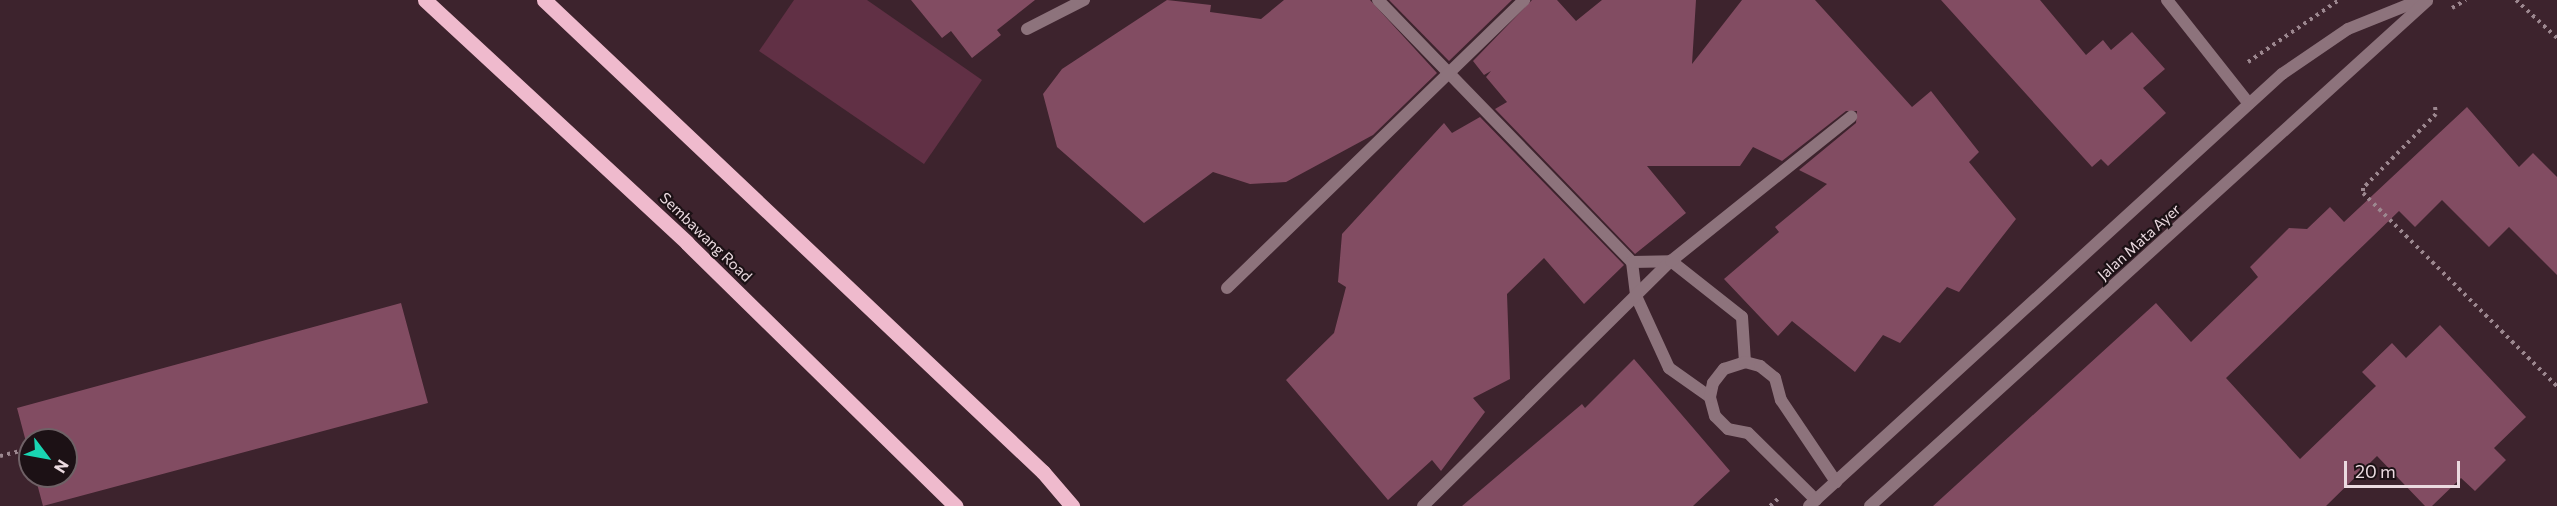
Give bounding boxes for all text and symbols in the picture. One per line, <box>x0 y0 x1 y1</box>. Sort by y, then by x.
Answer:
street label: Sembawang Road <box>656 189 756 285</box>
street label: Jalan Mata Ayer <box>2094 200 2184 284</box>
north arrow <box>18 428 78 488</box>
scale bar <box>2347 449 2462 487</box>
text: N <box>51 457 73 477</box>
text: 20 m <box>2355 460 2396 482</box>

